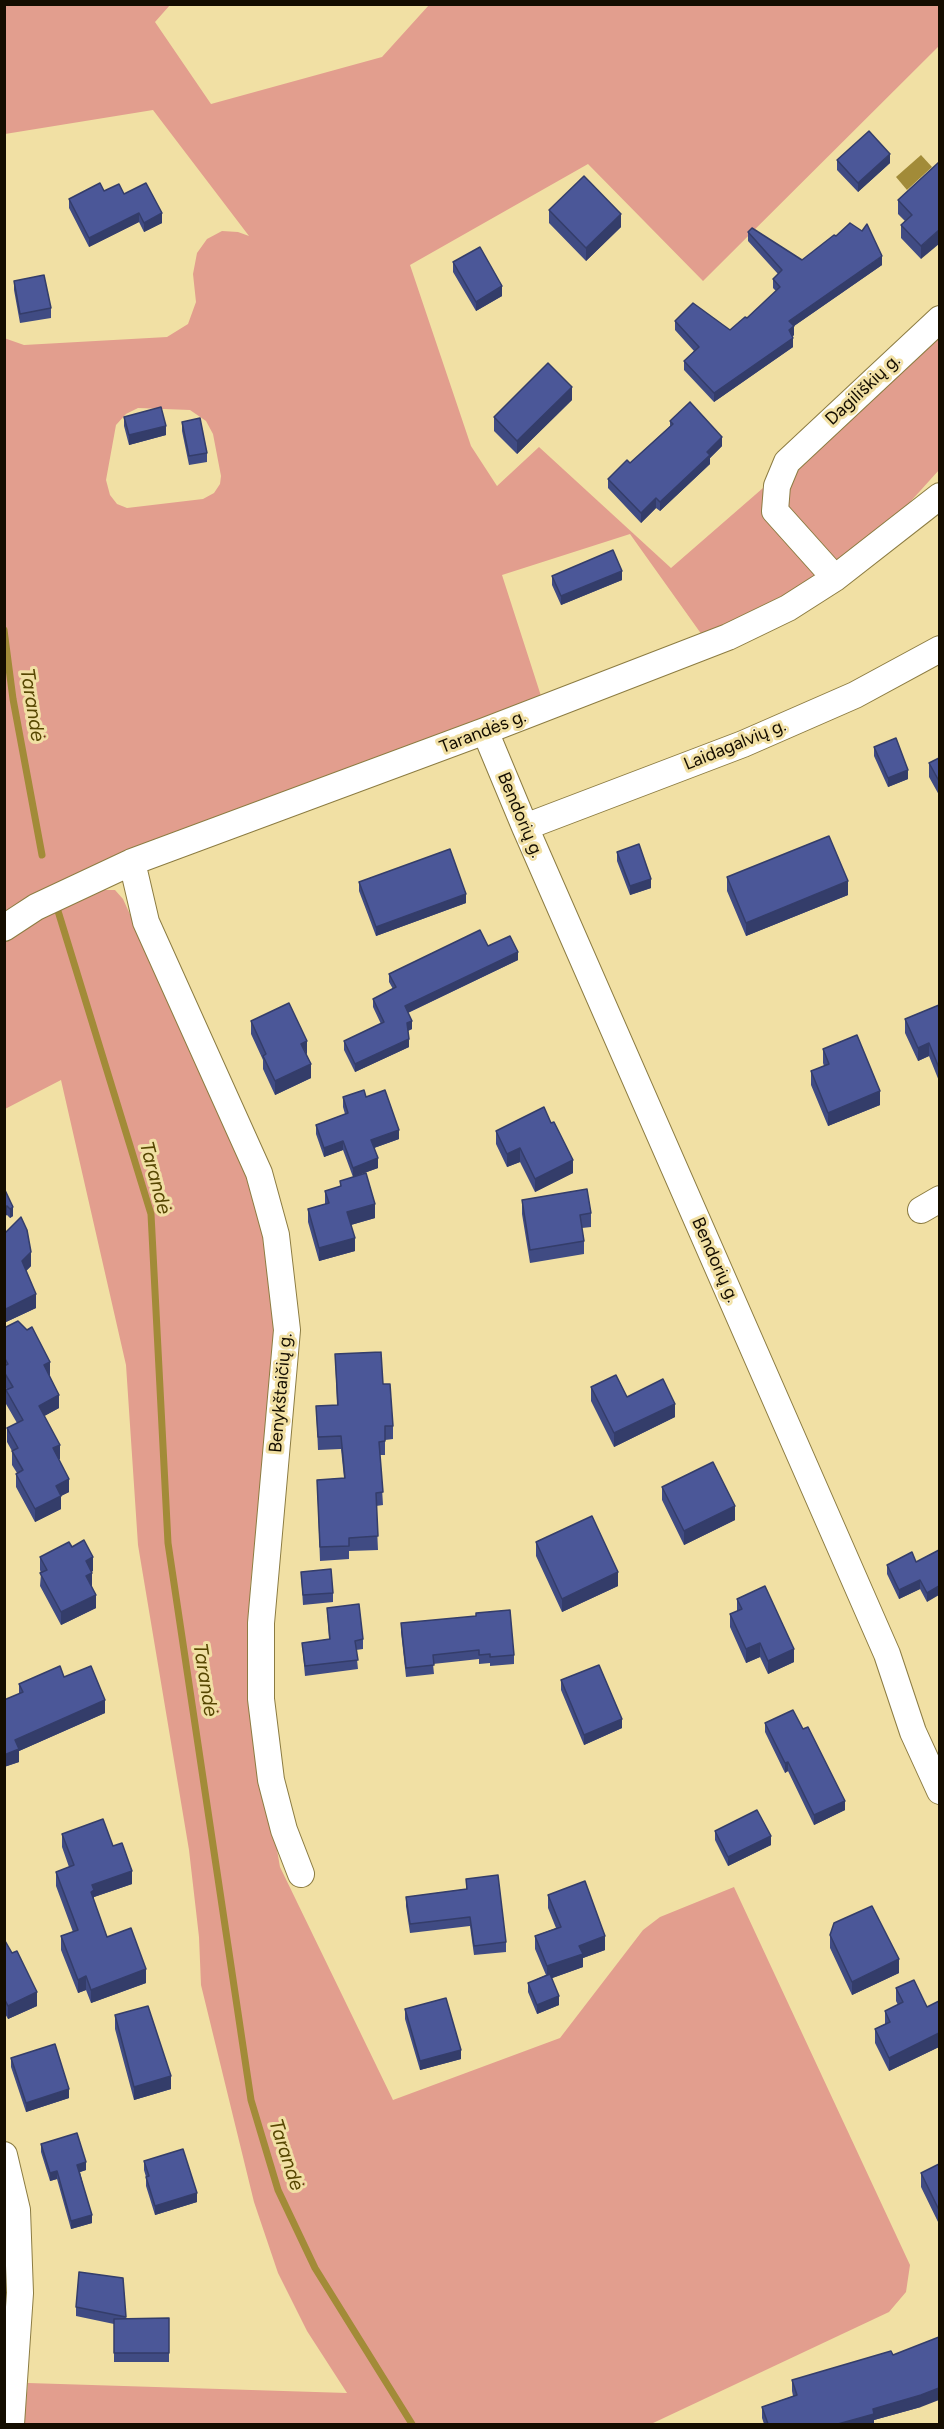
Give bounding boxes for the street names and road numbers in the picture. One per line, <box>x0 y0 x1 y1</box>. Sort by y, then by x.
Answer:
street label: Dagiliškių g. <box>821 350 905 430</box>
street label: Tarandės g. <box>437 706 529 758</box>
street label: Laidagalvių g. <box>681 715 789 775</box>
street label: Bendorių g. <box>492 769 548 861</box>
street label: Bendorių g. <box>687 1214 743 1306</box>
street label: Benykštaičių g. <box>265 1332 297 1454</box>

